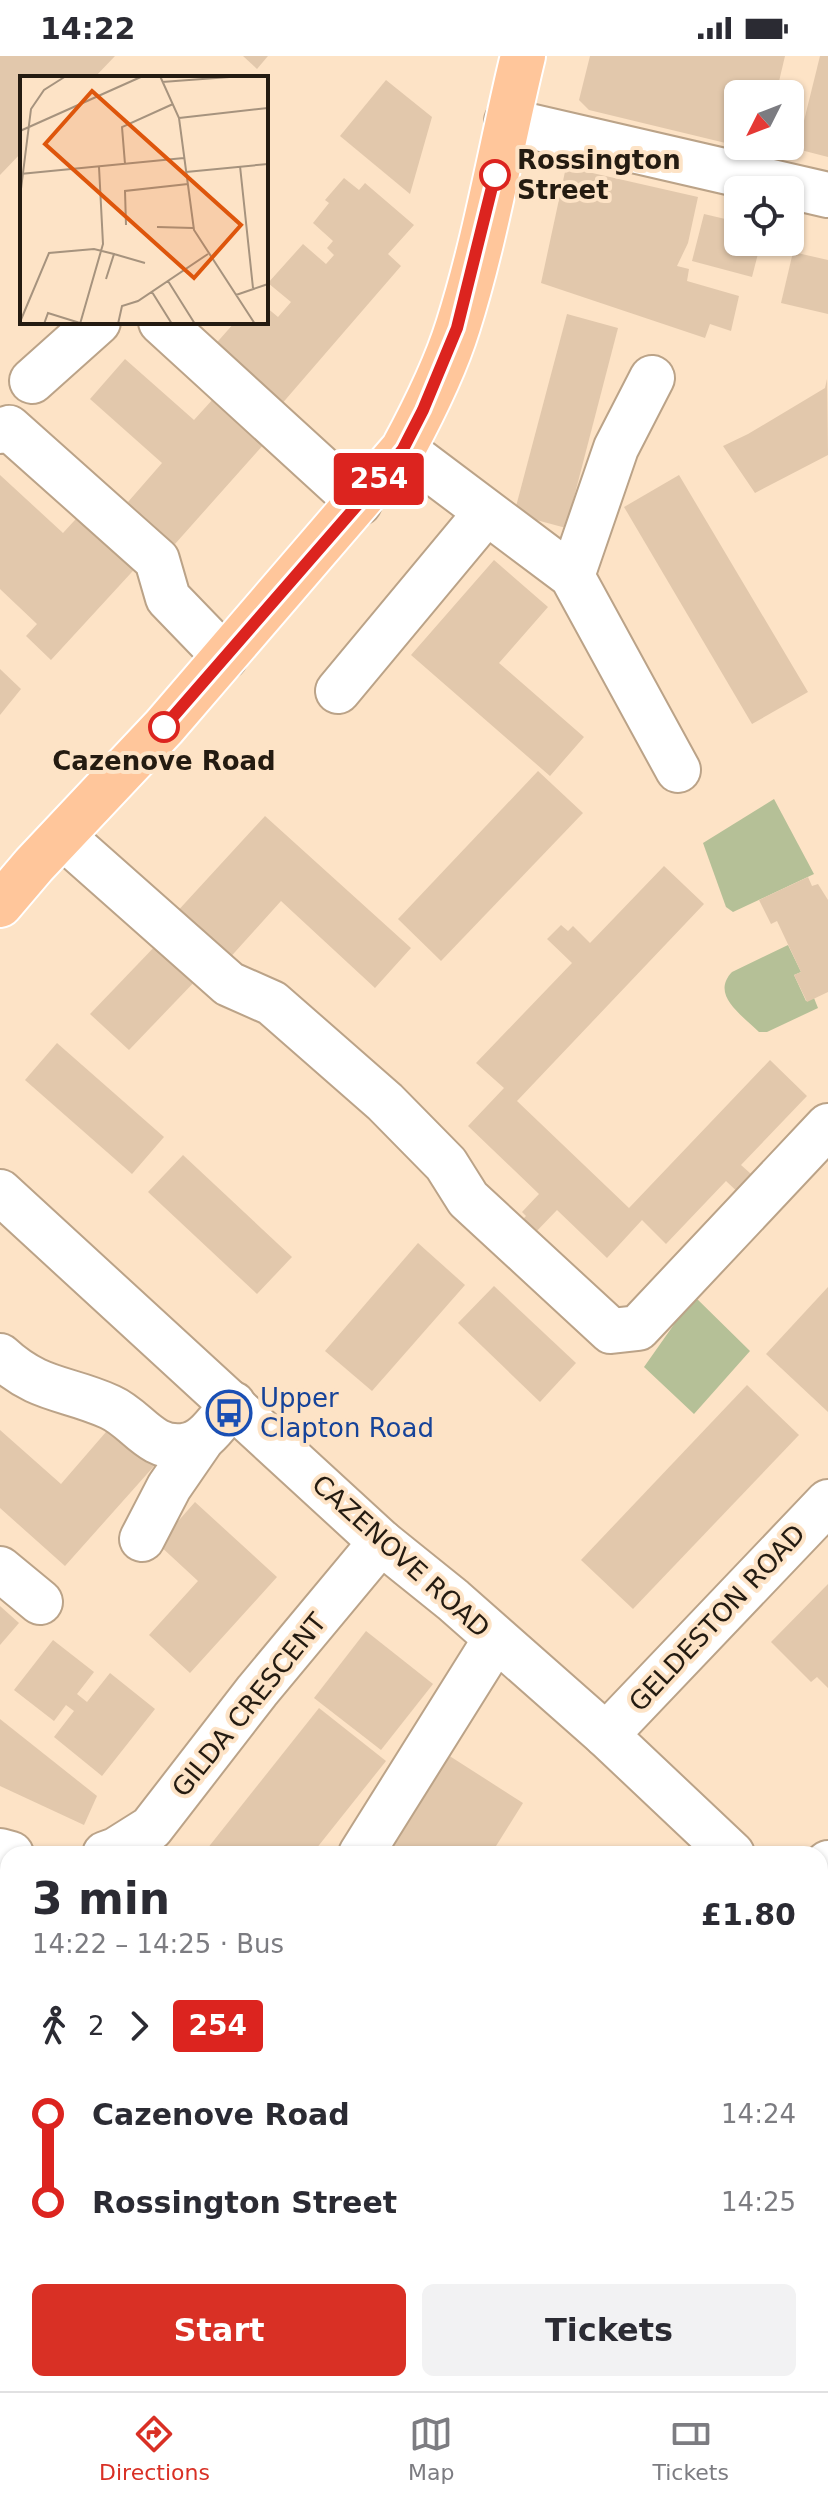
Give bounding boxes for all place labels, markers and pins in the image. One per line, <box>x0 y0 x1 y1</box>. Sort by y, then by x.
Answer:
place label: Rossington Street <box>517 145 681 205</box>
marker: Rossington Street <box>480 160 510 190</box>
marker: Cazenove Road <box>149 712 179 742</box>
place label: Cazenove Road <box>52 746 276 776</box>
place label: Upper Clapton Road <box>260 1383 434 1443</box>
bus stop icon: Upper Clapton Road <box>205 1389 253 1437</box>

